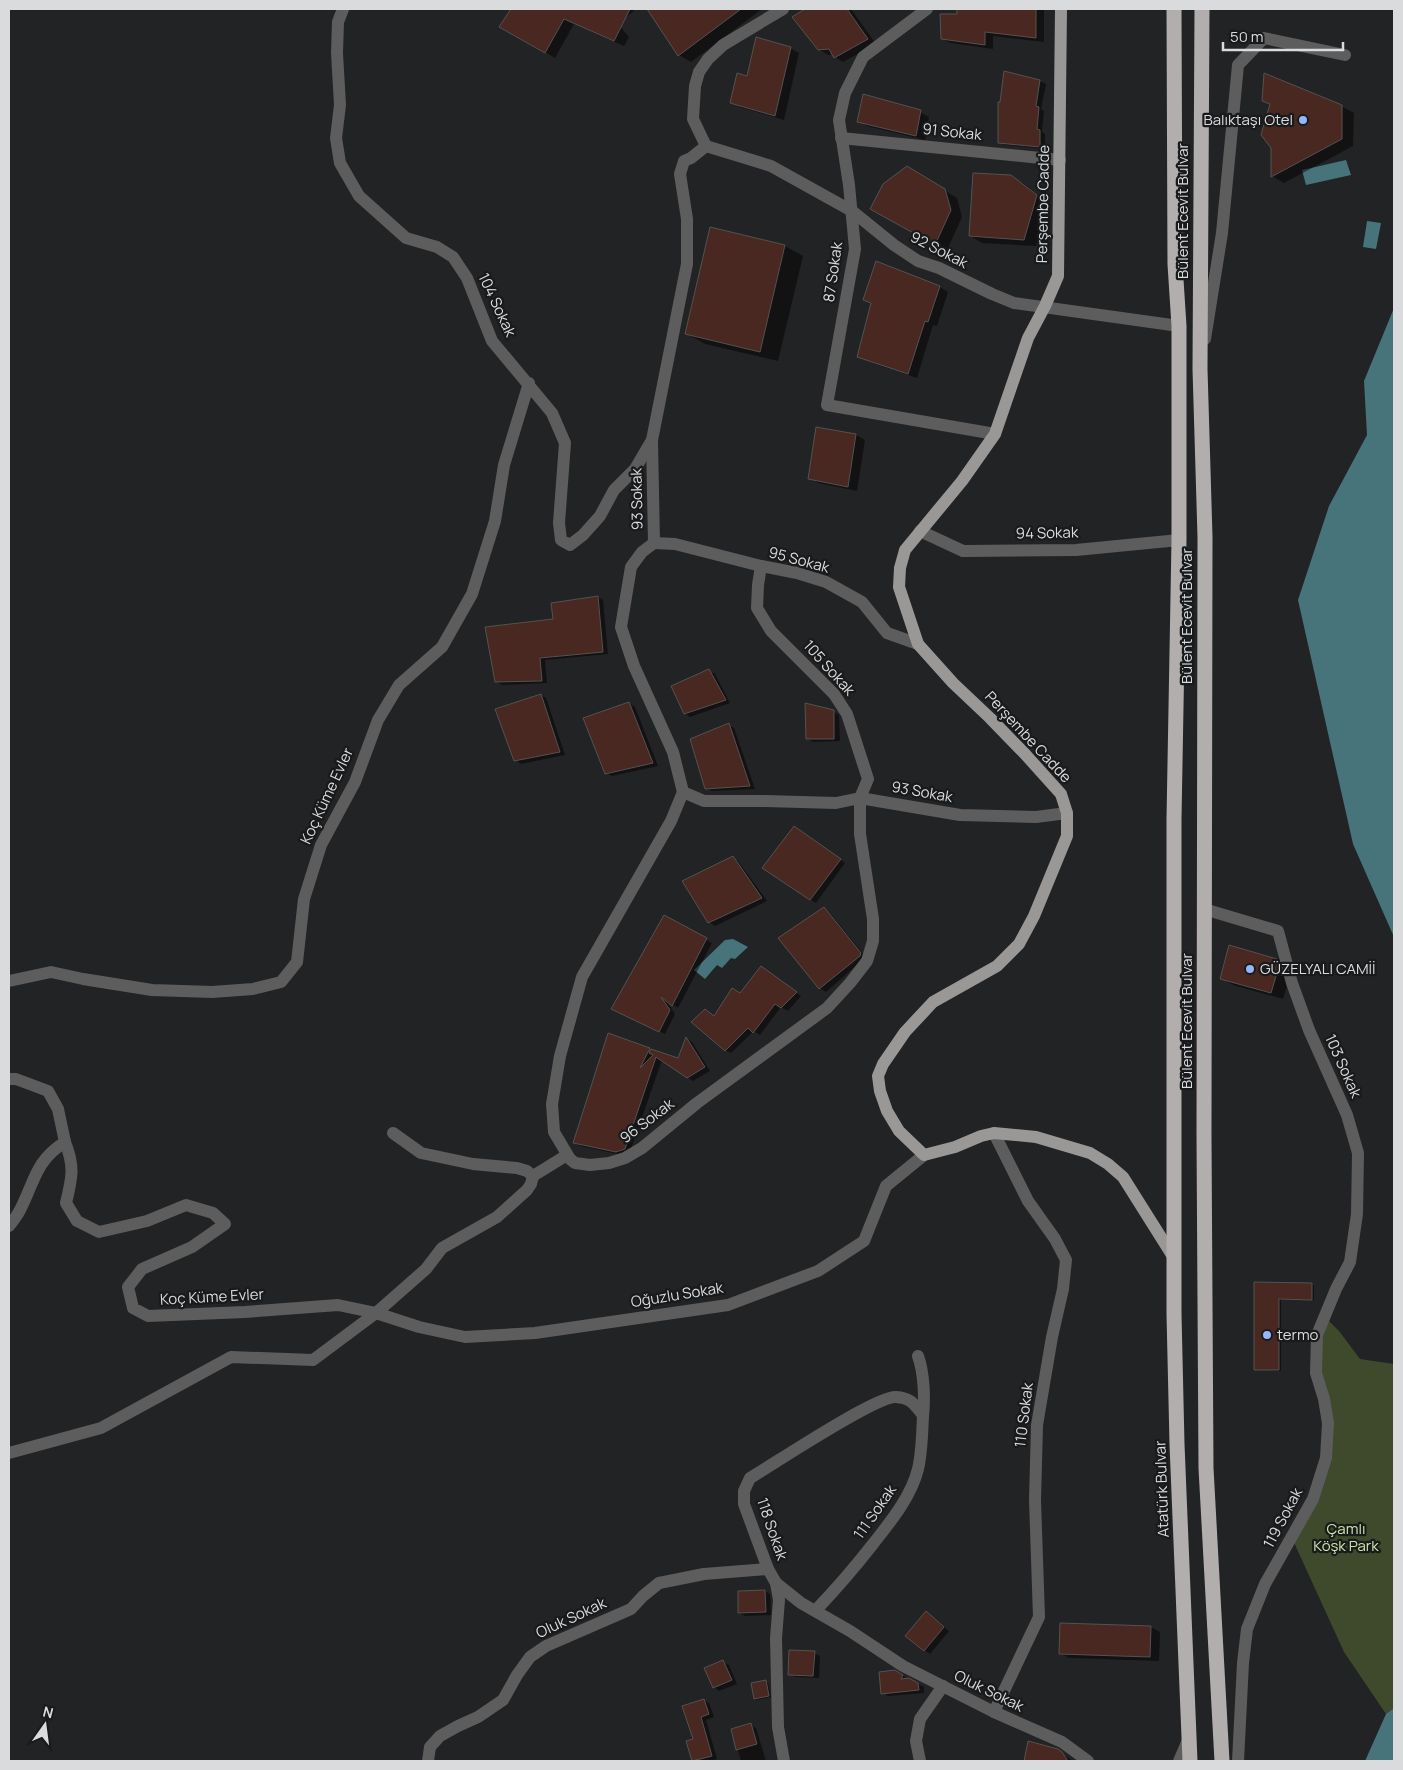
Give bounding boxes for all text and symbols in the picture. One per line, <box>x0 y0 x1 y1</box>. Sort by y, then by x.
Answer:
scale bar <box>1223 20 1343 52</box>
text: 50 m <box>1230 26 1264 47</box>
place label: Balıktaşı Otel <box>1203 109 1293 130</box>
marker: Balıktaşı Otel <box>1297 114 1309 126</box>
street label: 91 Sokak <box>921 118 983 145</box>
street label: Bülent Ecevit Bulvar <box>1172 143 1193 279</box>
street label: Perşembe Cadde <box>1031 144 1054 263</box>
street label: 92 Sokak <box>907 226 972 273</box>
street label: 87 Sokak <box>818 240 847 303</box>
street label: 104 Sokak <box>474 269 522 341</box>
street label: 93 Sokak <box>625 467 648 530</box>
street label: 94 Sokak <box>1016 521 1079 544</box>
street label: 95 Sokak <box>766 541 832 578</box>
street label: Bülent Ecevit Bulvar <box>1176 548 1197 684</box>
street label: 105 Sokak <box>799 635 860 700</box>
street label: Perşembe Cadde <box>980 686 1077 787</box>
street label: Koç Küme Evler <box>295 744 358 847</box>
street label: 93 Sokak <box>890 776 955 807</box>
street label: Bülent Ecevit Bulvar <box>1176 953 1197 1089</box>
place label: GÜZELYALI CAMİİ <box>1260 958 1376 979</box>
marker: GÜZELYALI CAMİİ <box>1244 963 1256 975</box>
street label: 103 Sokak <box>1320 1031 1367 1101</box>
street label: 96 Sokak <box>615 1093 679 1148</box>
street label: Oğuzlu Sokak <box>629 1277 725 1312</box>
street label: Koç Küme Evler <box>159 1283 265 1310</box>
place label: termo <box>1277 1324 1319 1345</box>
marker: termo <box>1261 1329 1273 1341</box>
street label: 110 Sokak <box>1009 1381 1038 1449</box>
street label: Atatürk Bulvar <box>1149 1440 1174 1538</box>
street label: 111 Sokak <box>848 1480 901 1543</box>
street label: 119 Sokak <box>1258 1483 1307 1552</box>
street label: 118 Sokak <box>752 1495 793 1563</box>
park label: Çamlı Köşk Park <box>1313 1518 1379 1556</box>
street label: Oluk Sokak <box>532 1592 610 1643</box>
street label: Oluk Sokak <box>951 1665 1028 1717</box>
north arrow <box>20 1700 70 1750</box>
text: N <box>41 1701 55 1722</box>

